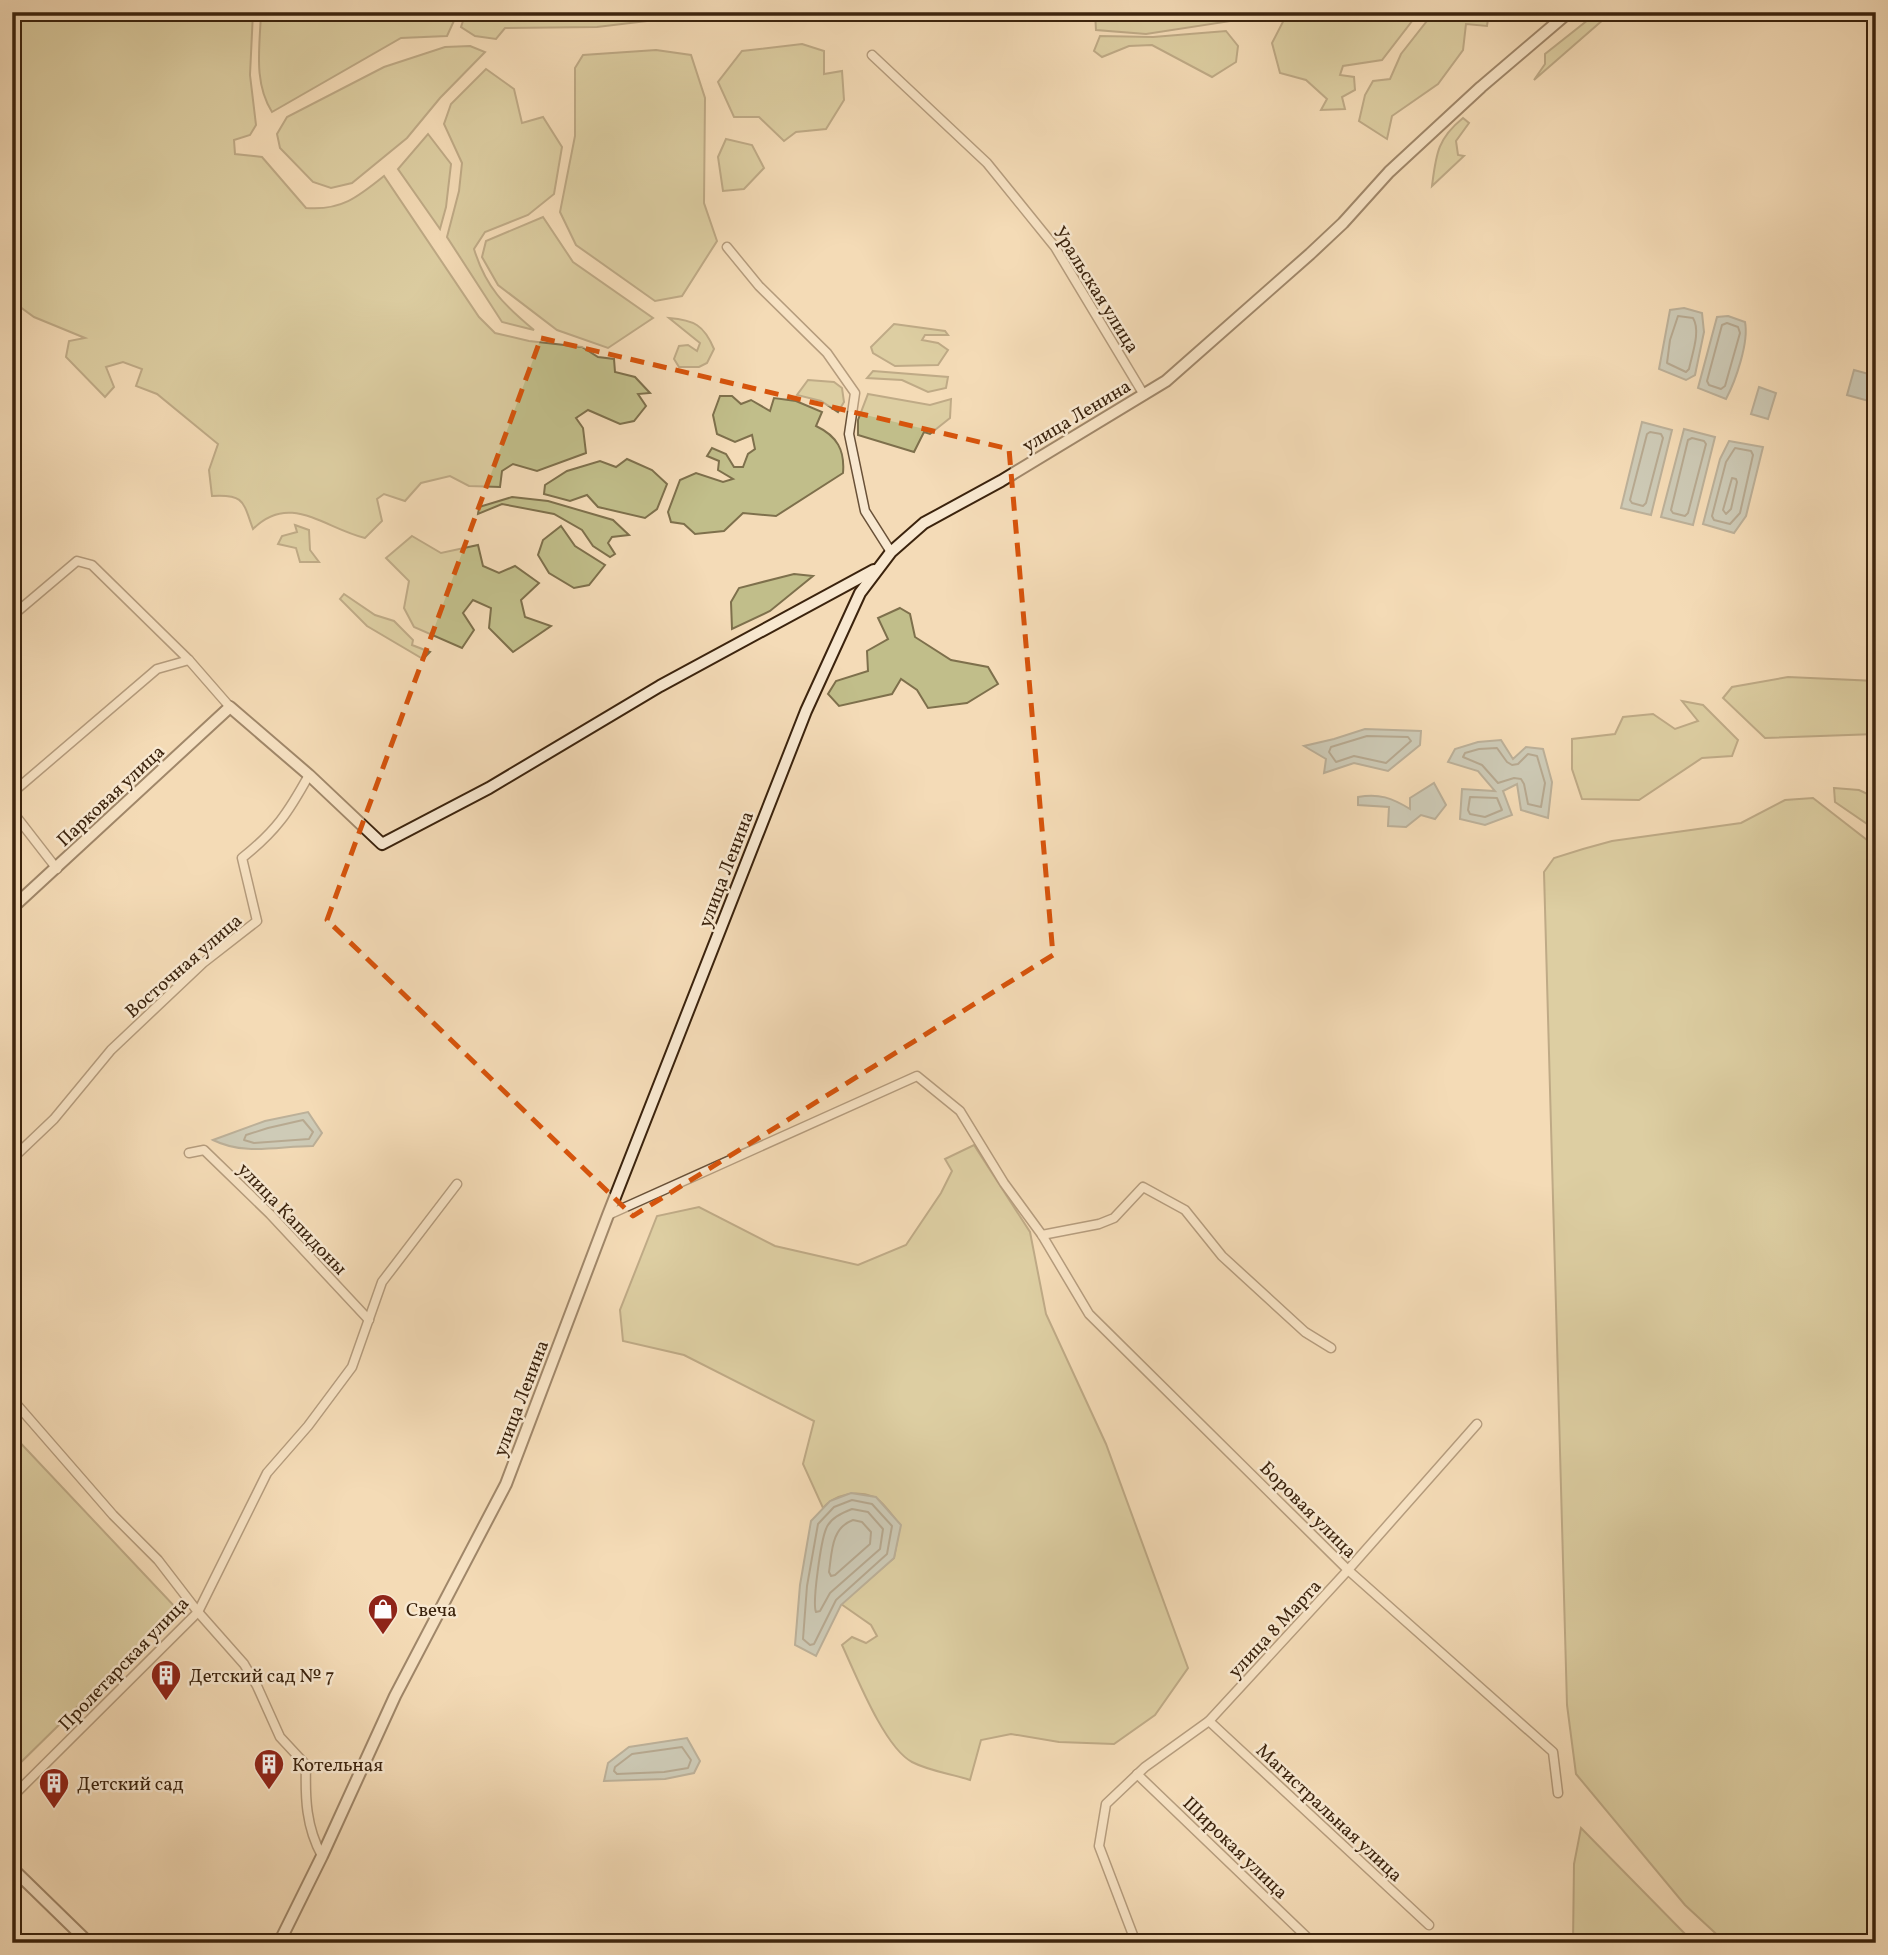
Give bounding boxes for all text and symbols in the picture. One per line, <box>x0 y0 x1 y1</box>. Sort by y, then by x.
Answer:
street label: Уральская улица <box>1046 222 1145 358</box>
street label: улица Ленина <box>1018 374 1136 459</box>
street label: Парковая улица <box>52 740 171 853</box>
street label: улица Ленина <box>693 808 761 932</box>
street label: Восточная улица <box>120 908 248 1025</box>
street label: улица Капидоны <box>231 1157 352 1281</box>
street label: улица Ленина <box>488 1337 556 1461</box>
street label: Боровая улица <box>1253 1456 1362 1565</box>
street label: улица 8 Марта <box>1223 1574 1328 1684</box>
street label: Пролетарская улица <box>53 1591 196 1737</box>
shop icon: Свеча <box>366 1592 400 1636</box>
place label: Свеча <box>406 1598 457 1624</box>
building icon: Детский сад № 7 <box>149 1658 183 1702</box>
place label: Детский сад № 7 <box>189 1664 334 1690</box>
street label: Магистральная улица <box>1250 1738 1408 1888</box>
building icon: Котельная <box>252 1747 286 1791</box>
place label: Котельная <box>292 1753 383 1779</box>
building icon: Детский сад <box>37 1766 71 1810</box>
place label: Детский сад <box>77 1772 184 1798</box>
street label: Широкая улица <box>1176 1791 1293 1906</box>

